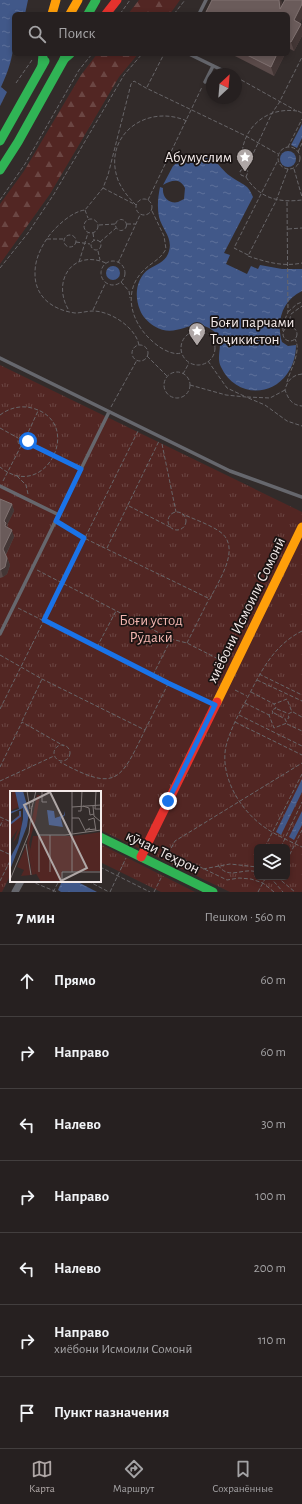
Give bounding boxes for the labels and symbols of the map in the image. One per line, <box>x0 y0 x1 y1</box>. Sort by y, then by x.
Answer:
north arrow <box>206 68 242 104</box>
place icon: Абумуслим <box>235 147 255 172</box>
place label: Абумуслим <box>164 150 232 165</box>
place label: Боғи парчами Тоҷикистон <box>210 315 294 347</box>
place icon: Боғи парчами Тоҷикистон <box>187 321 207 346</box>
route start <box>19 432 37 450</box>
street label: хиёбони Исмоили Сомонӣ <box>205 535 288 685</box>
park label: Боғи устод Рӯдакӣ <box>119 613 183 645</box>
inset map <box>10 791 101 882</box>
route end <box>159 792 177 810</box>
street label: кӯчаи Теҳрон <box>123 828 202 877</box>

